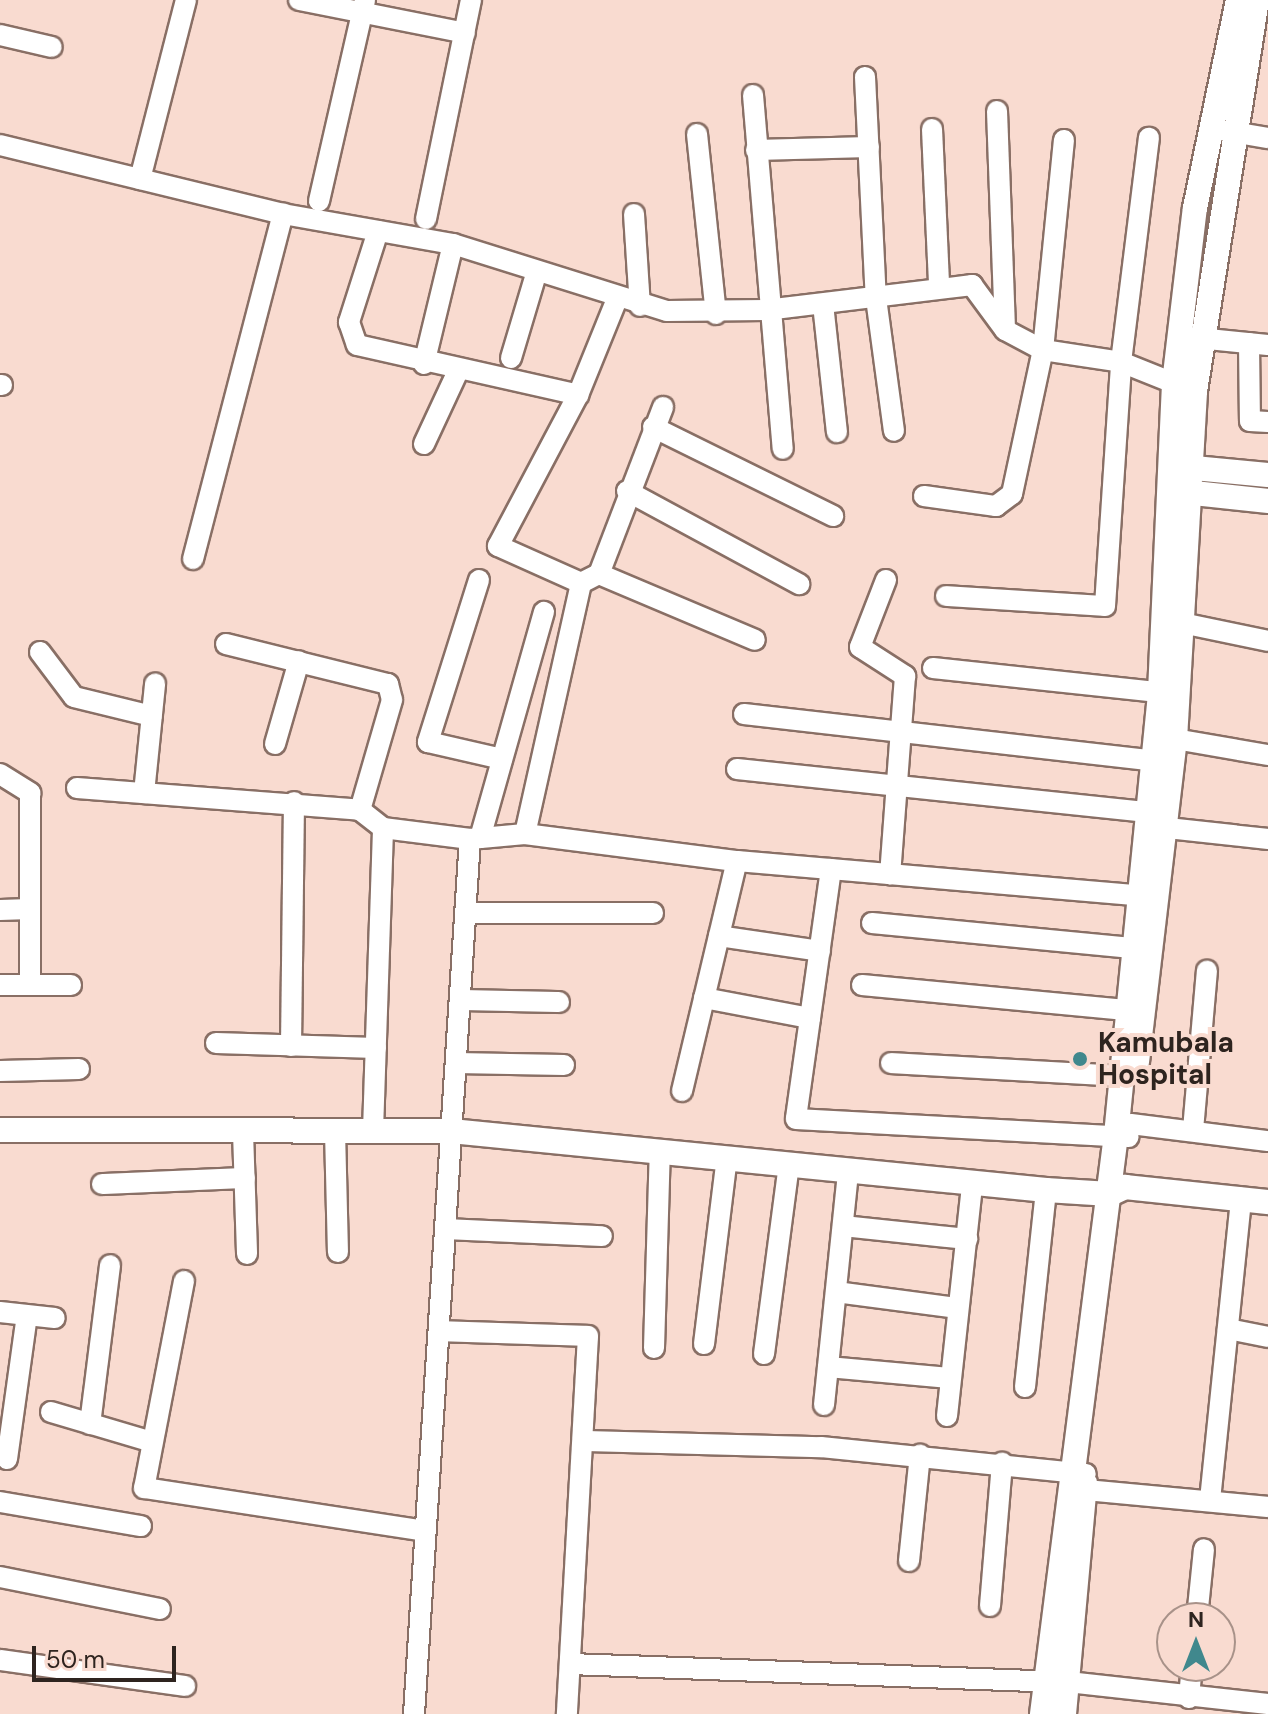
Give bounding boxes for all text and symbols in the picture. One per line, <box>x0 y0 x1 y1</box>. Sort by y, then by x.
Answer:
place label: Kamubala Hospital <box>1098 1026 1234 1092</box>
marker: Kamubala Hospital <box>1069 1048 1091 1070</box>
north arrow <box>1156 1602 1236 1682</box>
text: N <box>1188 1605 1204 1634</box>
scale bar <box>36 1630 180 1680</box>
text: 50 m <box>46 1644 105 1675</box>

